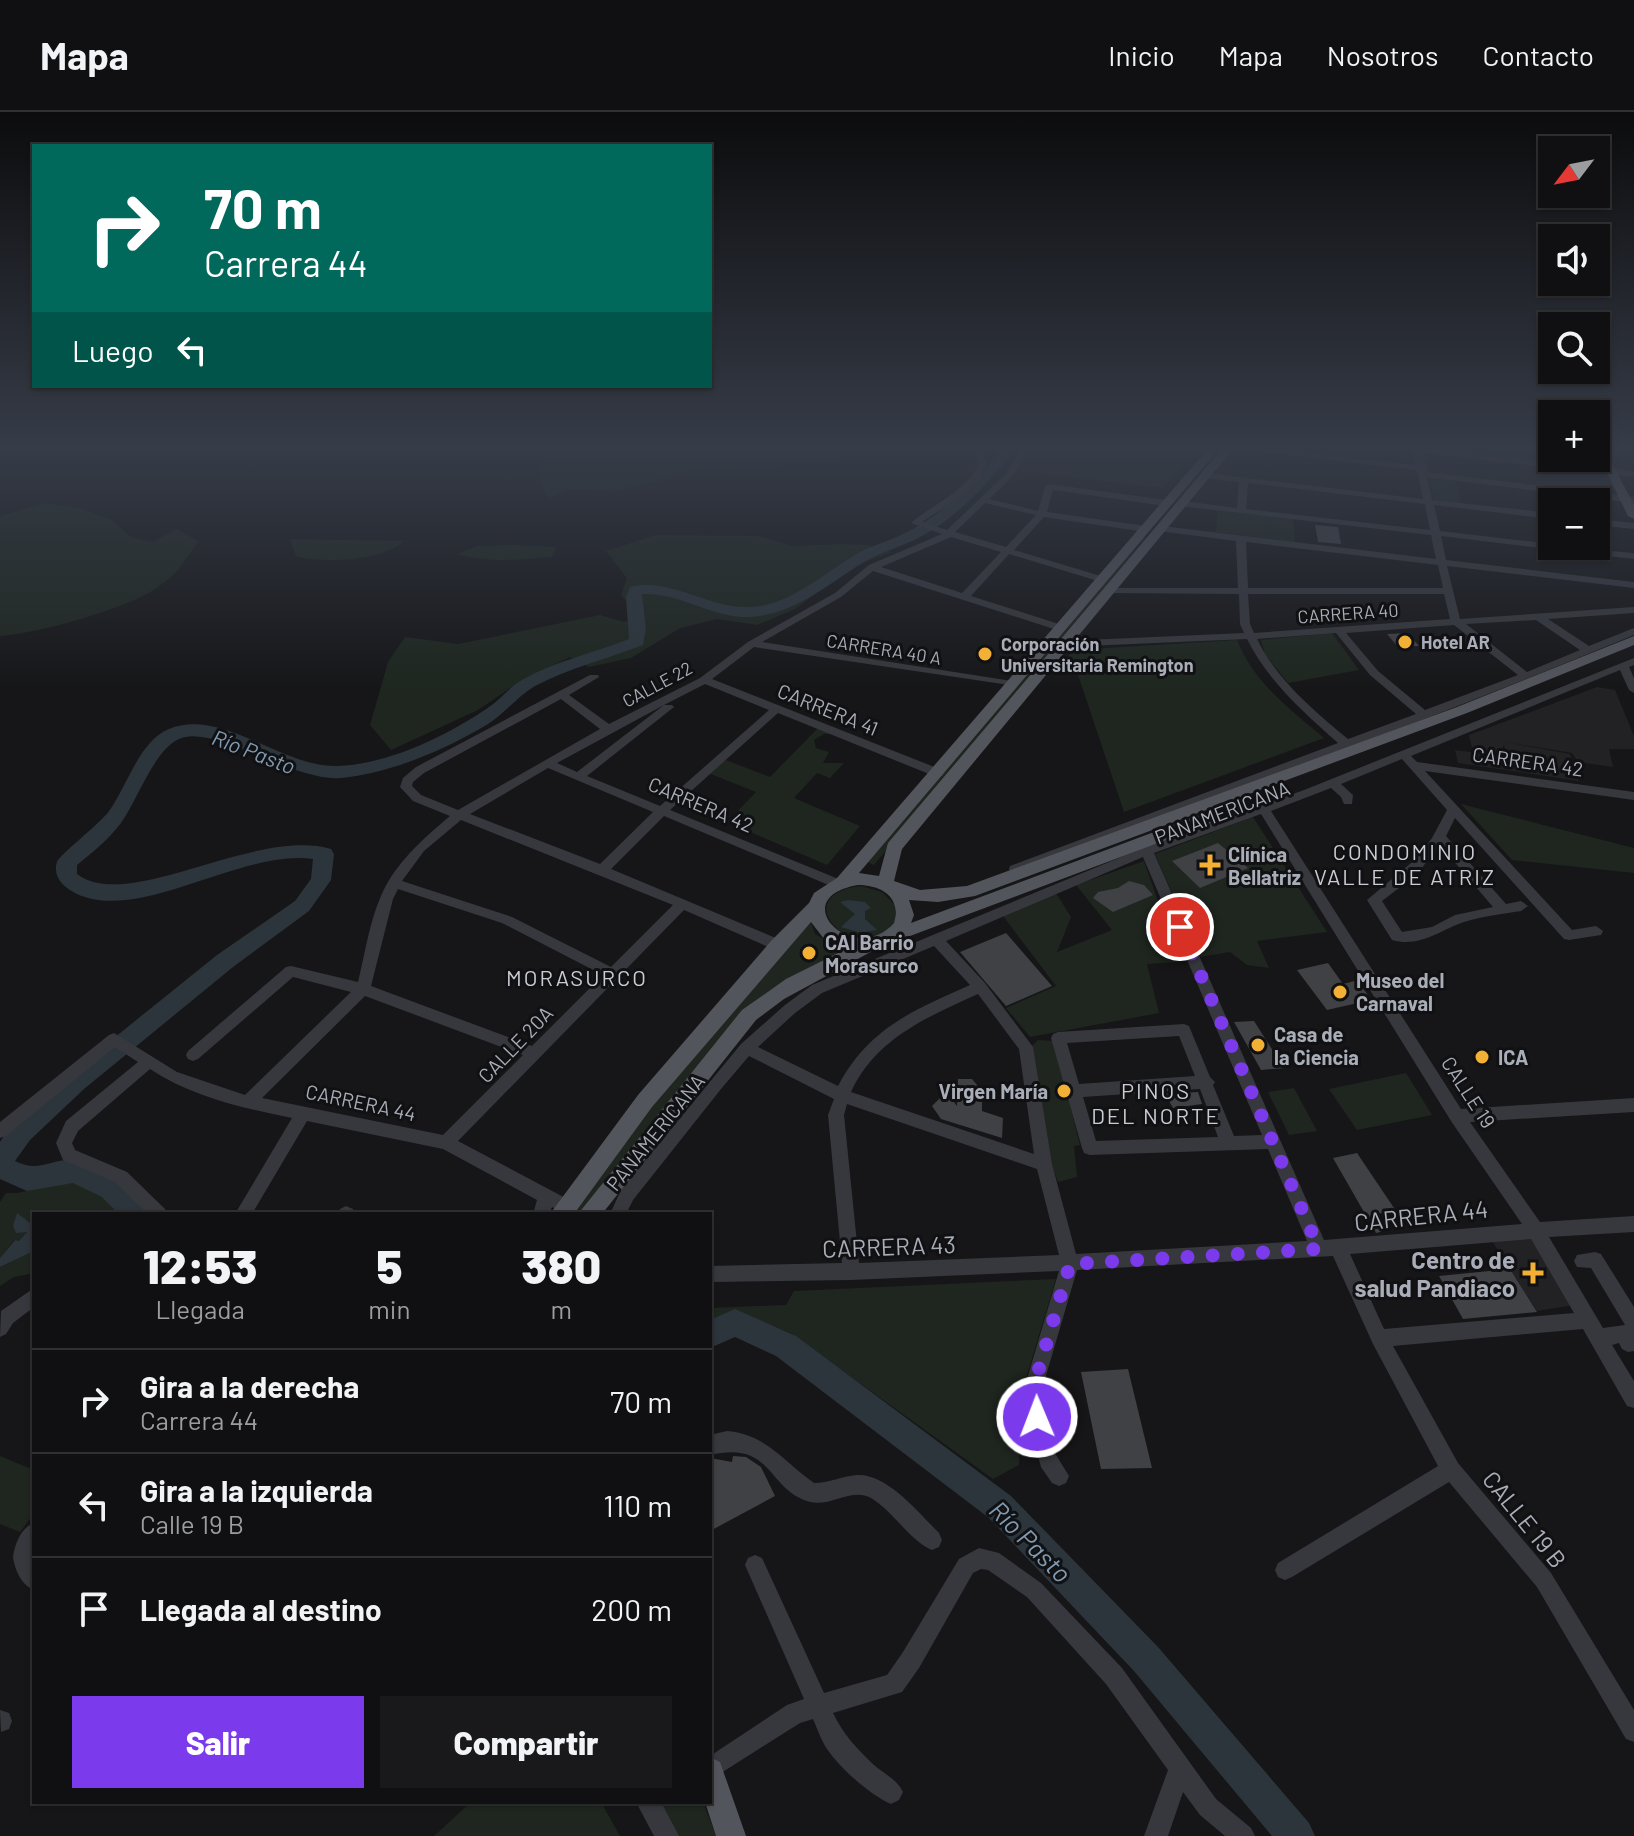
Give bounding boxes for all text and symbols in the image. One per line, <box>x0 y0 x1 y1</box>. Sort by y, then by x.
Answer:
text: Mapa <box>40 32 129 78</box>
text: Inicio <box>1108 38 1175 72</box>
text: Mapa <box>1219 38 1283 72</box>
text: Nosotros <box>1327 38 1439 72</box>
text: Contacto <box>1483 38 1594 72</box>
north arrow <box>1538 136 1610 208</box>
map controls <box>1538 136 1610 560</box>
text: 70 m <box>204 173 322 240</box>
icon: right <box>72 176 176 280</box>
button: sound <box>1538 224 1610 296</box>
text: Carrera 44 <box>204 241 368 284</box>
button: search <box>1538 312 1610 384</box>
icon: left <box>170 328 214 372</box>
text: Luego <box>72 332 154 368</box>
button: + <box>1538 400 1610 472</box>
button: − <box>1538 488 1610 560</box>
street label: CARRERA 40 <box>1297 599 1399 627</box>
street label: CARRERA 40 A <box>825 629 943 669</box>
place label: Hotel AR <box>1421 631 1490 653</box>
place label: Corporación Universitaria Remington <box>1001 633 1193 676</box>
marker: Hotel AR <box>1396 633 1414 651</box>
marker: Corporación Universitaria Remington <box>976 645 994 663</box>
street label: CALLE 22 <box>618 656 696 712</box>
street label: CARRERA 41 <box>774 678 882 740</box>
water label: Río Pasto <box>209 723 299 779</box>
street label: CARRERA 42 <box>1471 741 1585 781</box>
street label: CARRERA 42 <box>645 771 757 837</box>
street label: PANAMERICANA <box>1151 775 1293 849</box>
district label: CONDOMINIO VALLE DE ATRIZ <box>1314 838 1496 889</box>
place label: Clínica Bellatriz <box>1228 842 1301 889</box>
marker: Clínica Bellatriz <box>1199 854 1221 876</box>
pin <box>1146 893 1214 961</box>
icon: arrive <box>1158 905 1202 949</box>
place label: CAI Barrio Morasurco <box>825 930 919 977</box>
marker: CAI Barrio Morasurco <box>800 944 818 962</box>
district label: MORASURCO <box>506 964 648 990</box>
place label: Museo del Carnaval <box>1356 968 1444 1015</box>
marker: Museo del Carnaval <box>1331 983 1349 1001</box>
street label: CALLE 20A <box>473 1001 557 1087</box>
place label: Casa de la Ciencia <box>1274 1022 1359 1069</box>
marker: Casa de la Ciencia <box>1249 1036 1267 1054</box>
place label: ICA <box>1498 1045 1529 1069</box>
marker: ICA <box>1473 1048 1491 1066</box>
street label: CALLE 19 <box>1437 1052 1501 1132</box>
street label: PANAMERICANA <box>601 1069 709 1195</box>
district label: PINOS DEL NORTE <box>1091 1077 1221 1128</box>
street label: CARRERA 44 <box>304 1079 418 1125</box>
place label: Virgen María <box>938 1079 1048 1103</box>
marker: Virgen María <box>1055 1082 1073 1100</box>
street label: CARRERA 44 <box>1353 1194 1489 1236</box>
street label: CARRERA 43 <box>822 1229 956 1263</box>
text: 12:53 <box>143 1236 258 1294</box>
text: 5 <box>376 1236 402 1294</box>
text: 380 <box>521 1236 601 1294</box>
place label: Centro de salud Pandiaco <box>1355 1245 1515 1302</box>
marker: Centro de salud Pandiaco <box>1522 1262 1544 1284</box>
text: Llegada <box>155 1293 245 1324</box>
text: min <box>368 1293 410 1324</box>
text: m <box>550 1293 572 1324</box>
text: Gira a la derecha <box>140 1368 359 1404</box>
position arrow <box>995 1375 1079 1459</box>
icon: right <box>72 1379 116 1423</box>
text: 70 m <box>610 1383 672 1419</box>
text: Carrera 44 <box>140 1404 258 1435</box>
street label: CALLE 19 B <box>1477 1465 1573 1573</box>
text: Gira a la izquierda <box>140 1472 373 1508</box>
icon: left <box>72 1483 116 1527</box>
text: 110 m <box>603 1487 672 1523</box>
water label: Río Pasto <box>984 1494 1078 1588</box>
text: Calle 19 B <box>140 1508 244 1539</box>
icon: arrive <box>72 1587 116 1631</box>
text: Llegada al destino <box>140 1591 382 1627</box>
text: 200 m <box>591 1591 672 1627</box>
button: Salir <box>72 1696 364 1788</box>
button: Compartir <box>380 1696 672 1788</box>

